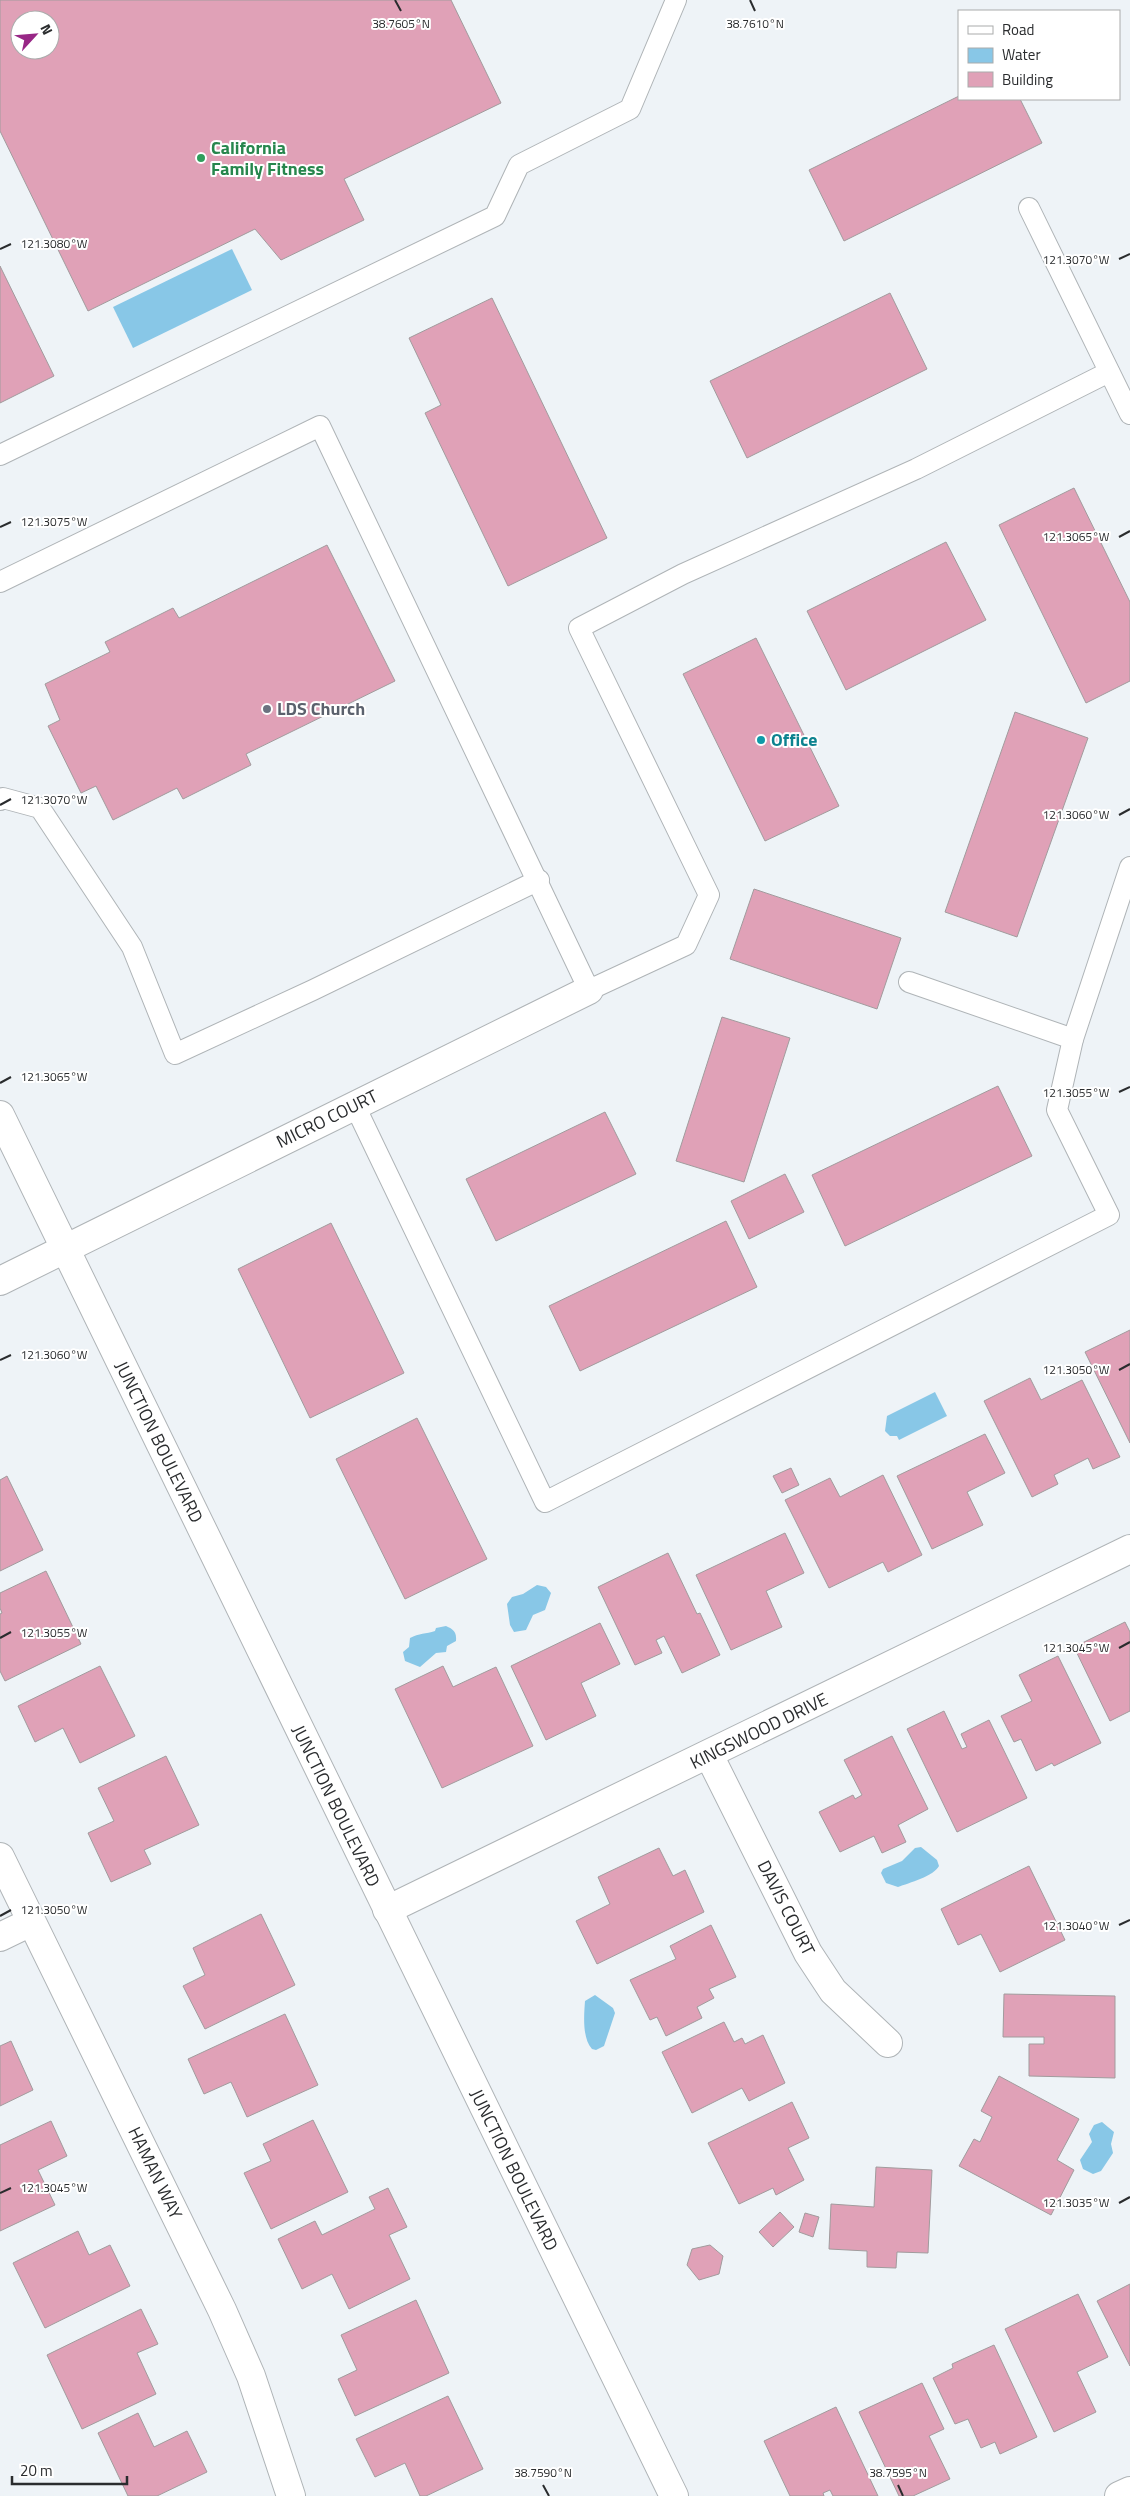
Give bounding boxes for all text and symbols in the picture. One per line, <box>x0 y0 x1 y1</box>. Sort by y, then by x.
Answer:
north arrow <box>10 10 60 60</box>
legend <box>958 10 1120 100</box>
text: 38.7605°N <box>372 14 430 33</box>
text: 38.7610°N <box>726 14 784 33</box>
text: Road <box>1002 18 1034 41</box>
text: N <box>36 20 59 38</box>
text: Water <box>1002 43 1041 66</box>
text: Building <box>1002 68 1053 91</box>
place label: California Family Fitness <box>211 134 324 182</box>
marker: California Family Fitness <box>195 152 207 164</box>
text: 121.3080°W <box>21 234 88 253</box>
text: 121.3070°W <box>1043 250 1110 269</box>
text: 121.3075°W <box>21 512 88 531</box>
text: 121.3065°W <box>1043 527 1110 546</box>
place label: LDS Church <box>277 695 365 722</box>
marker: LDS Church <box>261 703 273 715</box>
place label: Office <box>771 726 817 753</box>
marker: Office <box>755 734 767 746</box>
text: 121.3070°W <box>21 790 88 809</box>
text: 121.3060°W <box>1043 805 1110 824</box>
text: 121.3065°W <box>21 1067 88 1086</box>
street label: MICRO COURT <box>272 1082 382 1155</box>
text: 121.3055°W <box>1043 1083 1110 1102</box>
text: 121.3060°W <box>21 1345 88 1364</box>
street label: JUNCTION BOULEVARD <box>108 1356 210 1527</box>
text: 121.3050°W <box>1043 1360 1110 1379</box>
text: 121.3055°W <box>21 1623 88 1642</box>
text: 121.3045°W <box>1043 1638 1110 1657</box>
street label: KINGSWOOD DRIVE <box>685 1685 832 1776</box>
street label: JUNCTION BOULEVARD <box>285 1720 387 1891</box>
street label: DAVIS COURT <box>751 1855 822 1961</box>
text: 121.3050°W <box>21 1900 88 1919</box>
text: 121.3040°W <box>1043 1916 1110 1935</box>
street label: JUNCTION BOULEVARD <box>463 2084 565 2255</box>
street label: HAMAN WAY <box>121 2122 190 2224</box>
text: 121.3045°W <box>21 2178 88 2197</box>
text: 121.3035°W <box>1043 2193 1110 2212</box>
scale bar <box>12 2454 128 2486</box>
text: 20 m <box>20 2459 53 2482</box>
text: 38.7590°N <box>514 2463 572 2482</box>
text: 38.7595°N <box>869 2463 927 2482</box>

